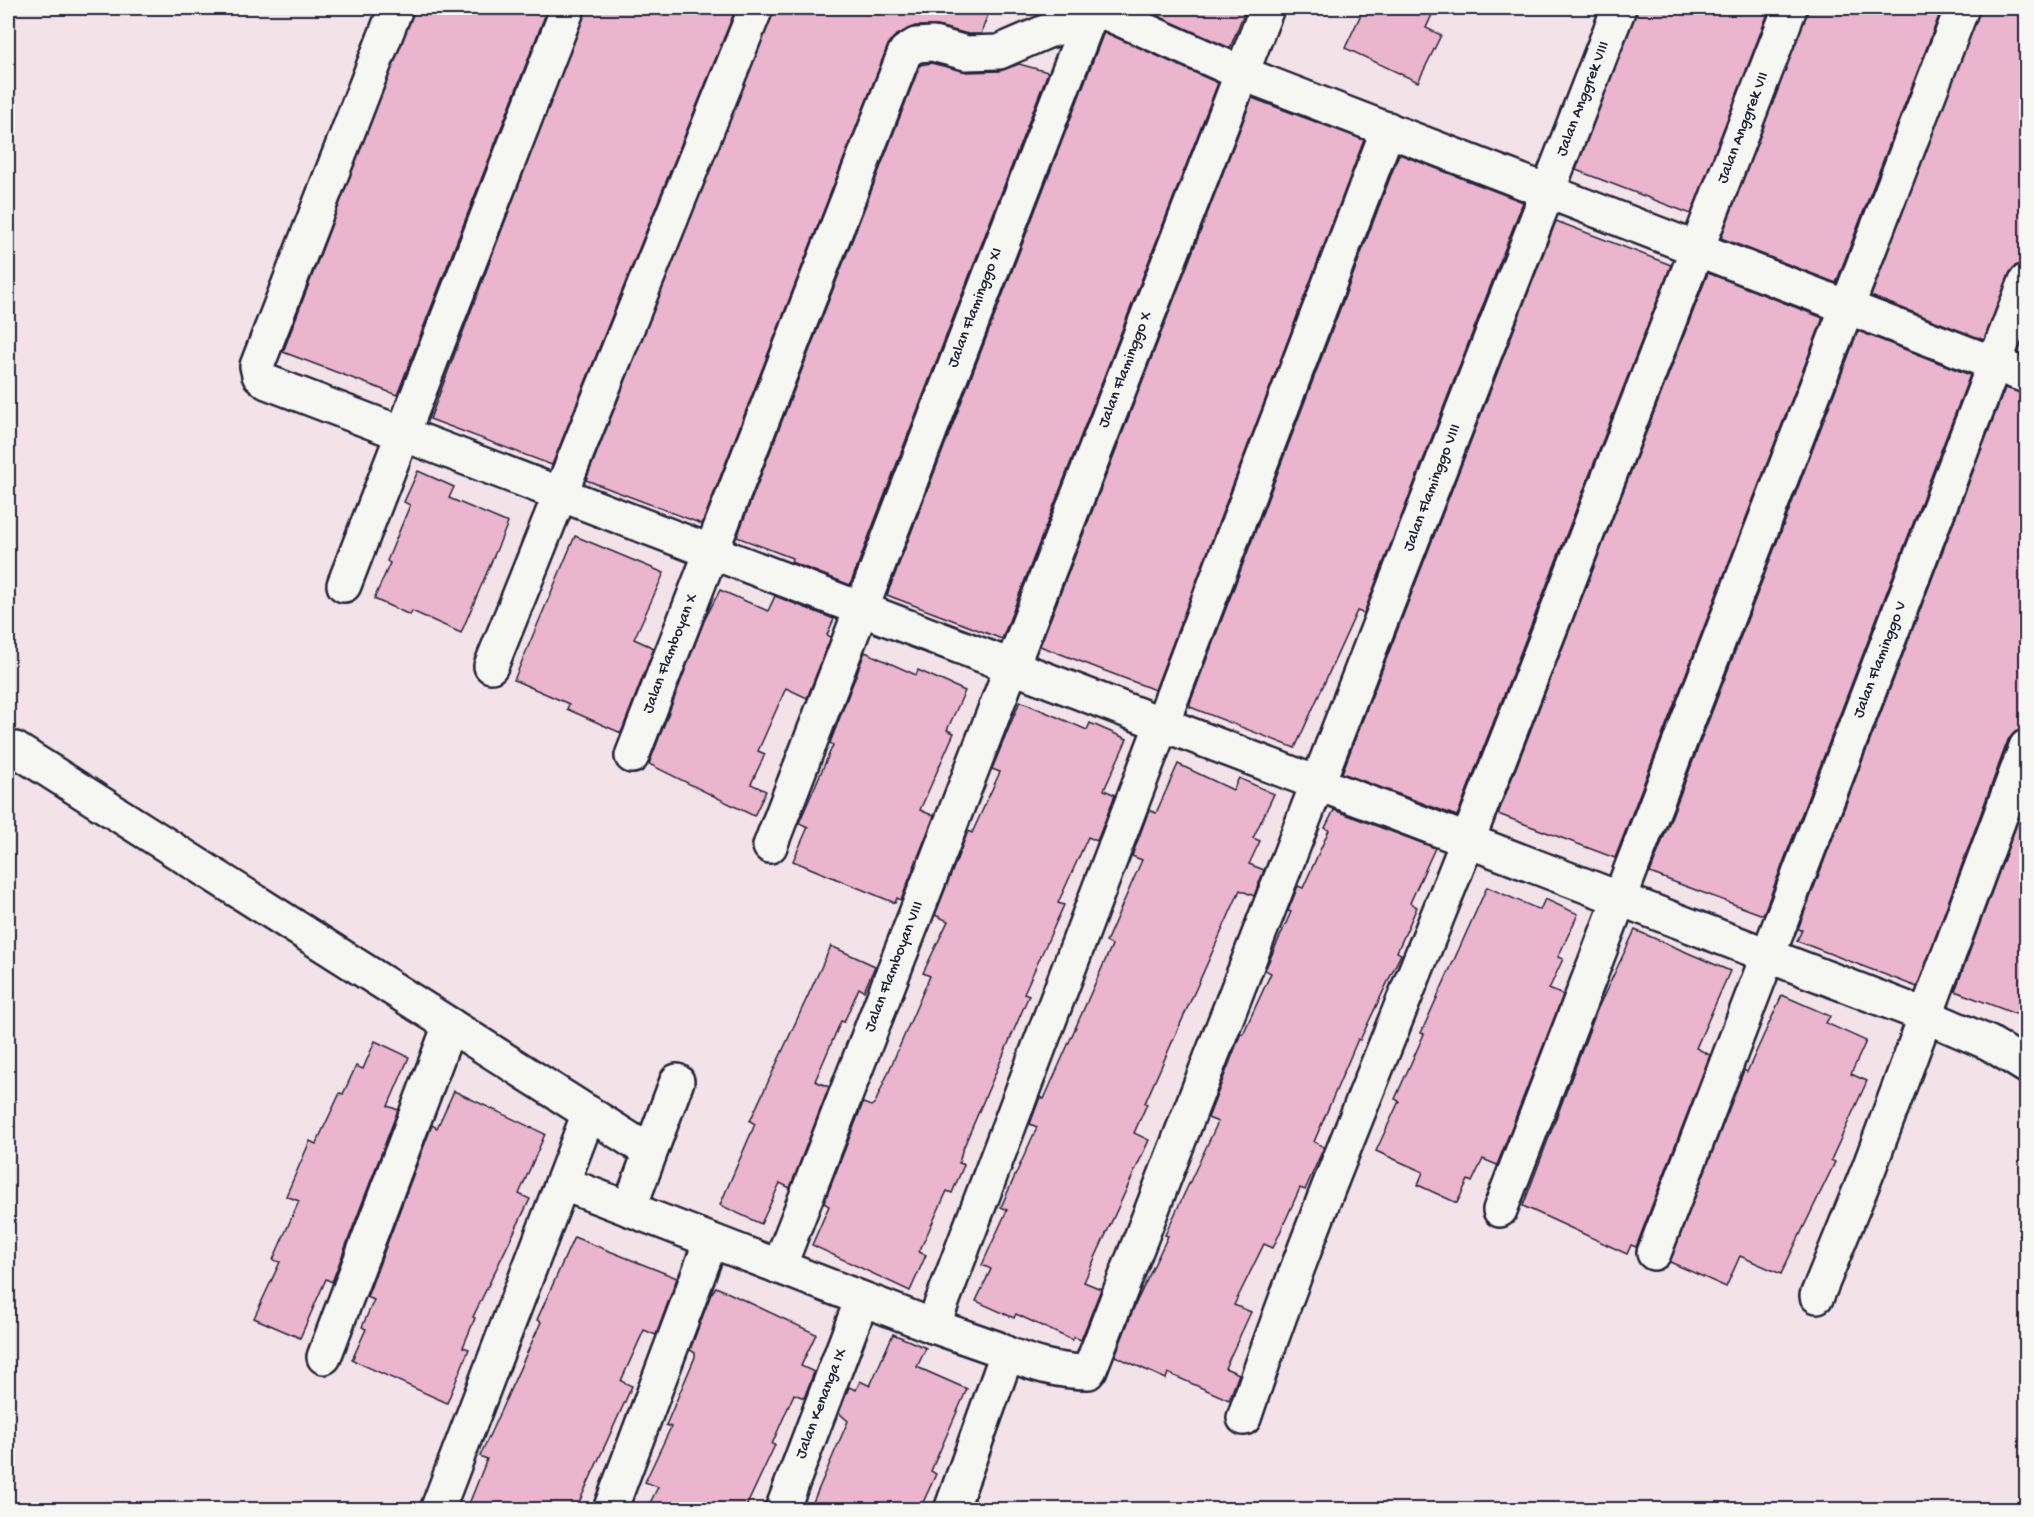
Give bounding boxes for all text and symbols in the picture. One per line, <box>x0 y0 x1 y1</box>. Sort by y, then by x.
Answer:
street label: Jalan Anggrek VIII <box>1553 39 1615 159</box>
street label: Jalan Anggrek VII <box>1714 70 1774 186</box>
street label: Jalan Flaminggo XI <box>944 245 1008 371</box>
street label: Jalan Flaminggo X <box>1095 309 1157 431</box>
street label: Jalan Flaminggo VIII <box>1400 422 1466 554</box>
street label: Jalan Flamboyan X <box>639 591 703 716</box>
street label: Jalan Flaminggo V <box>1850 599 1912 721</box>
street label: Jalan Flamboyan VIII <box>861 899 929 1035</box>
street label: Jalan Kenanga IX <box>792 1346 852 1462</box>

